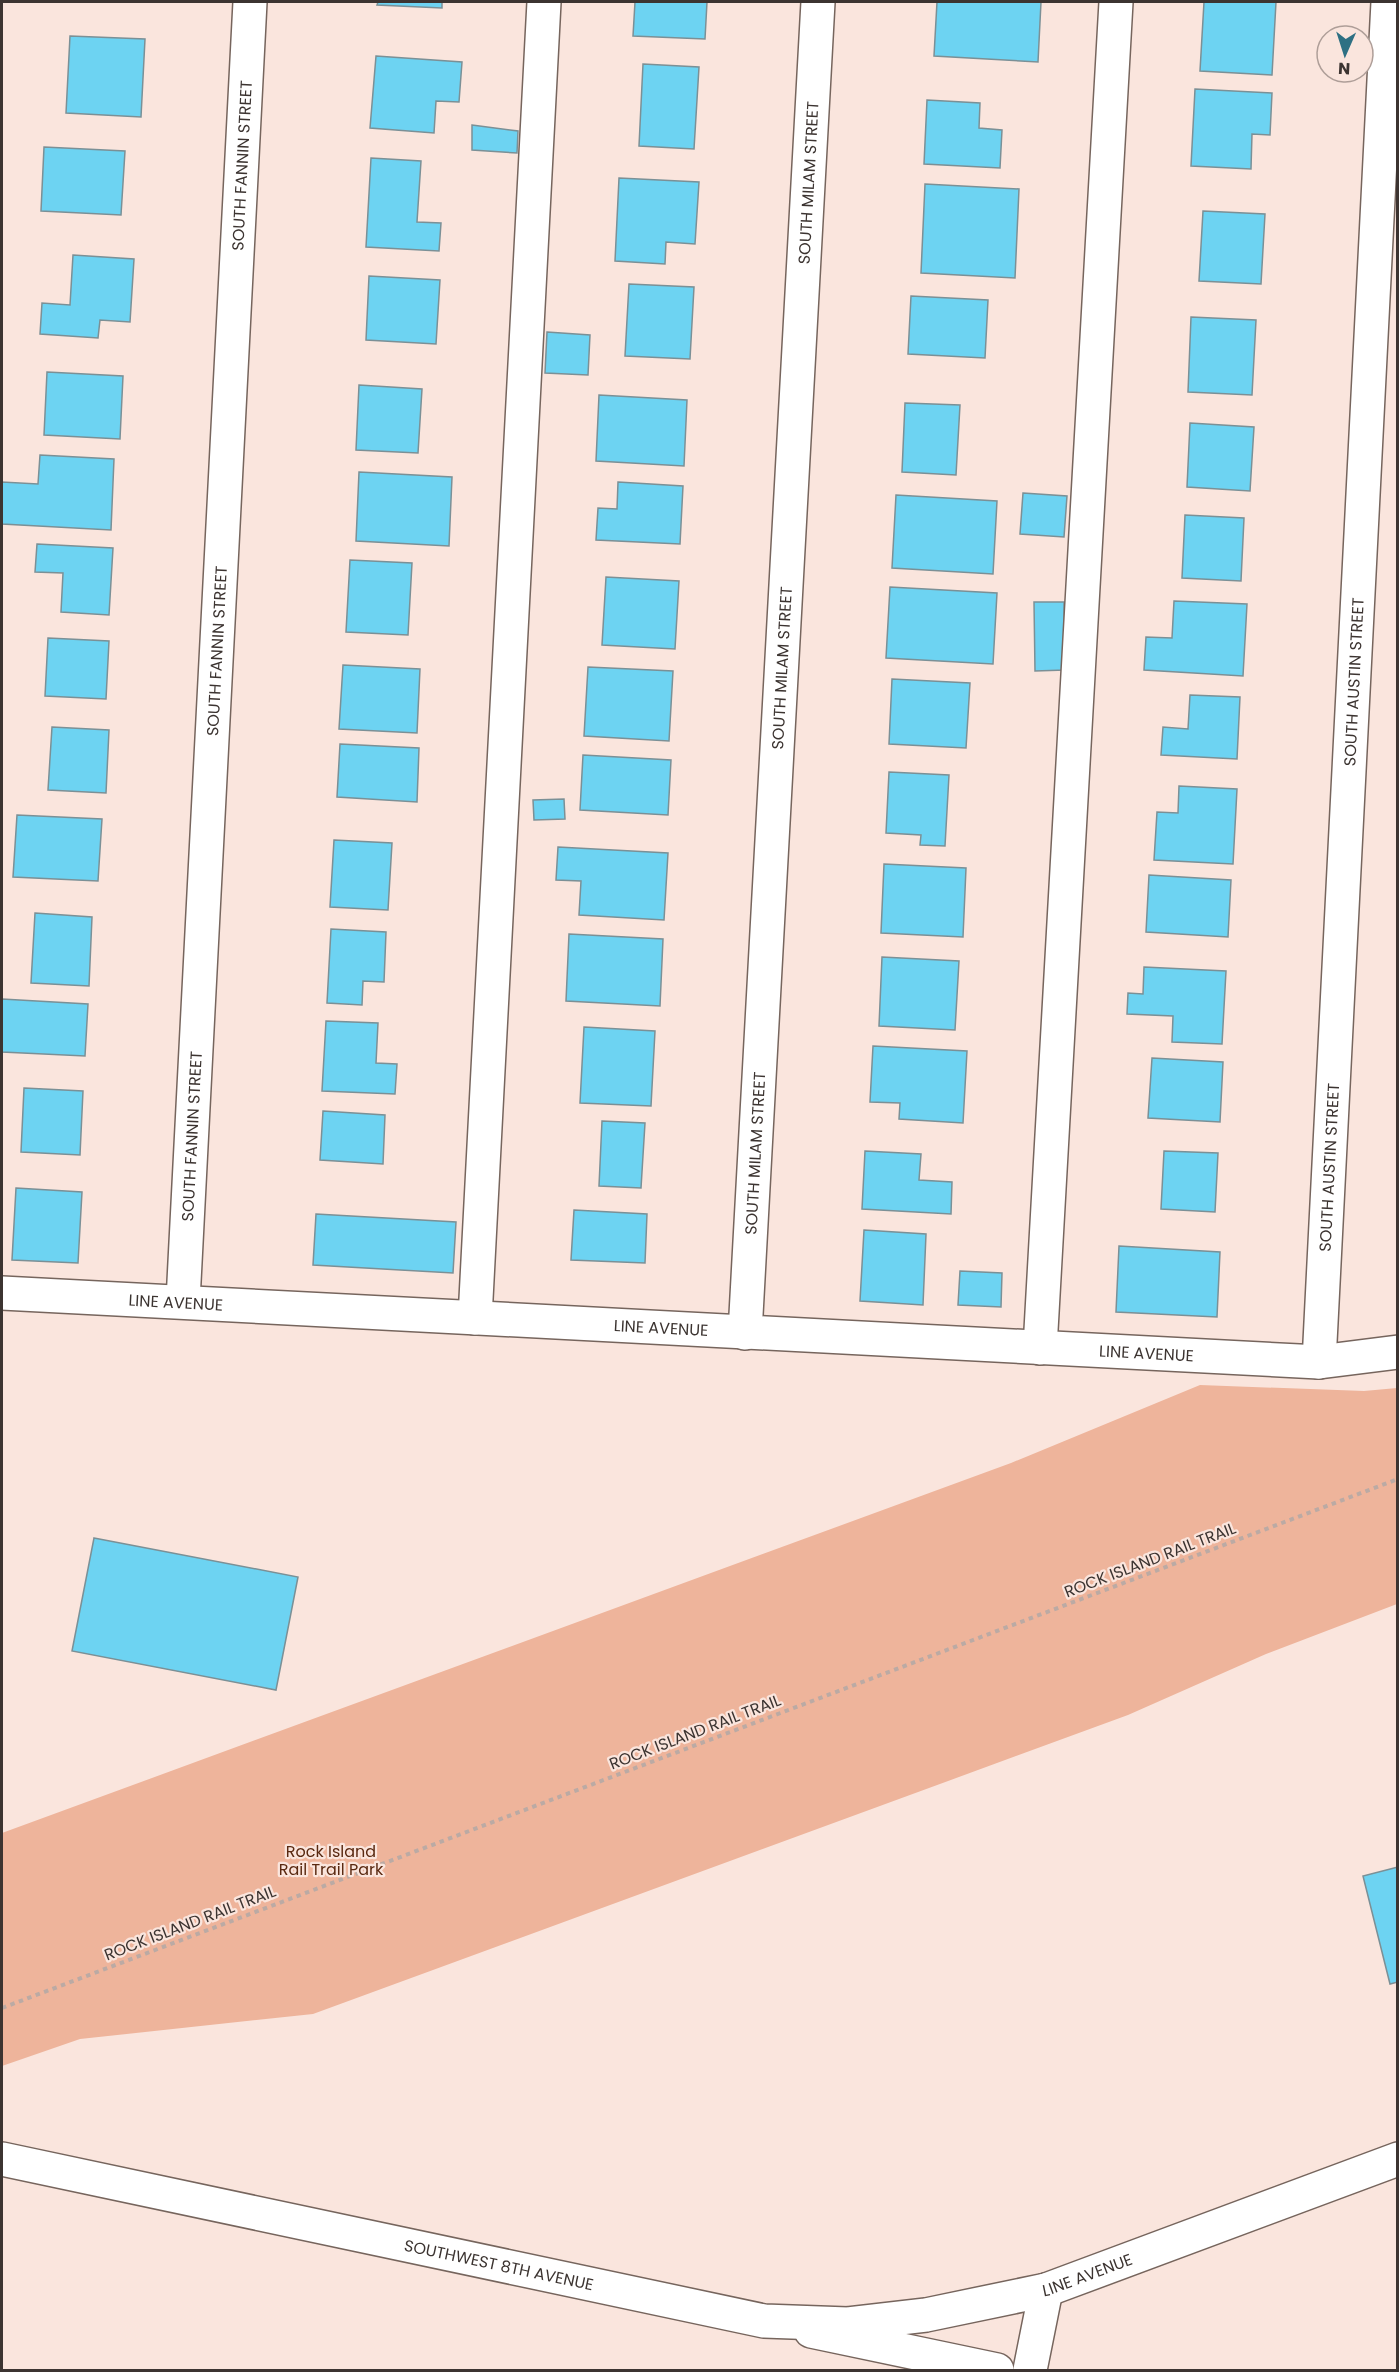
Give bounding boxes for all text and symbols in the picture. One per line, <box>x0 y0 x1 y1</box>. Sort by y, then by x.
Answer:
north arrow <box>1315 24 1375 84</box>
text: N <box>1338 57 1351 80</box>
street label: SOUTH FANNIN STREET <box>226 79 257 251</box>
street label: SOUTH MILAM STREET <box>792 100 824 265</box>
street label: SOUTH FANNIN STREET <box>201 565 232 737</box>
street label: SOUTH MILAM STREET <box>766 586 797 750</box>
street label: SOUTH AUSTIN STREET <box>1338 597 1369 767</box>
street label: SOUTH FANNIN STREET <box>176 1050 207 1222</box>
street label: SOUTH MILAM STREET <box>739 1071 771 1235</box>
street label: SOUTH AUSTIN STREET <box>1313 1082 1345 1252</box>
street label: LINE AVENUE <box>128 1288 224 1316</box>
street label: LINE AVENUE <box>613 1314 709 1341</box>
street label: LINE AVENUE <box>1099 1339 1194 1367</box>
street label: ROCK ISLAND RAIL TRAIL <box>1061 1517 1239 1603</box>
street label: ROCK ISLAND RAIL TRAIL <box>606 1689 784 1775</box>
park label: Rock Island Rail Trail Park <box>279 1840 384 1881</box>
street label: ROCK ISLAND RAIL TRAIL <box>101 1880 279 1966</box>
street label: SOUTHWEST 8TH AVENUE <box>402 2233 596 2296</box>
street label: LINE AVENUE <box>1040 2247 1135 2302</box>

